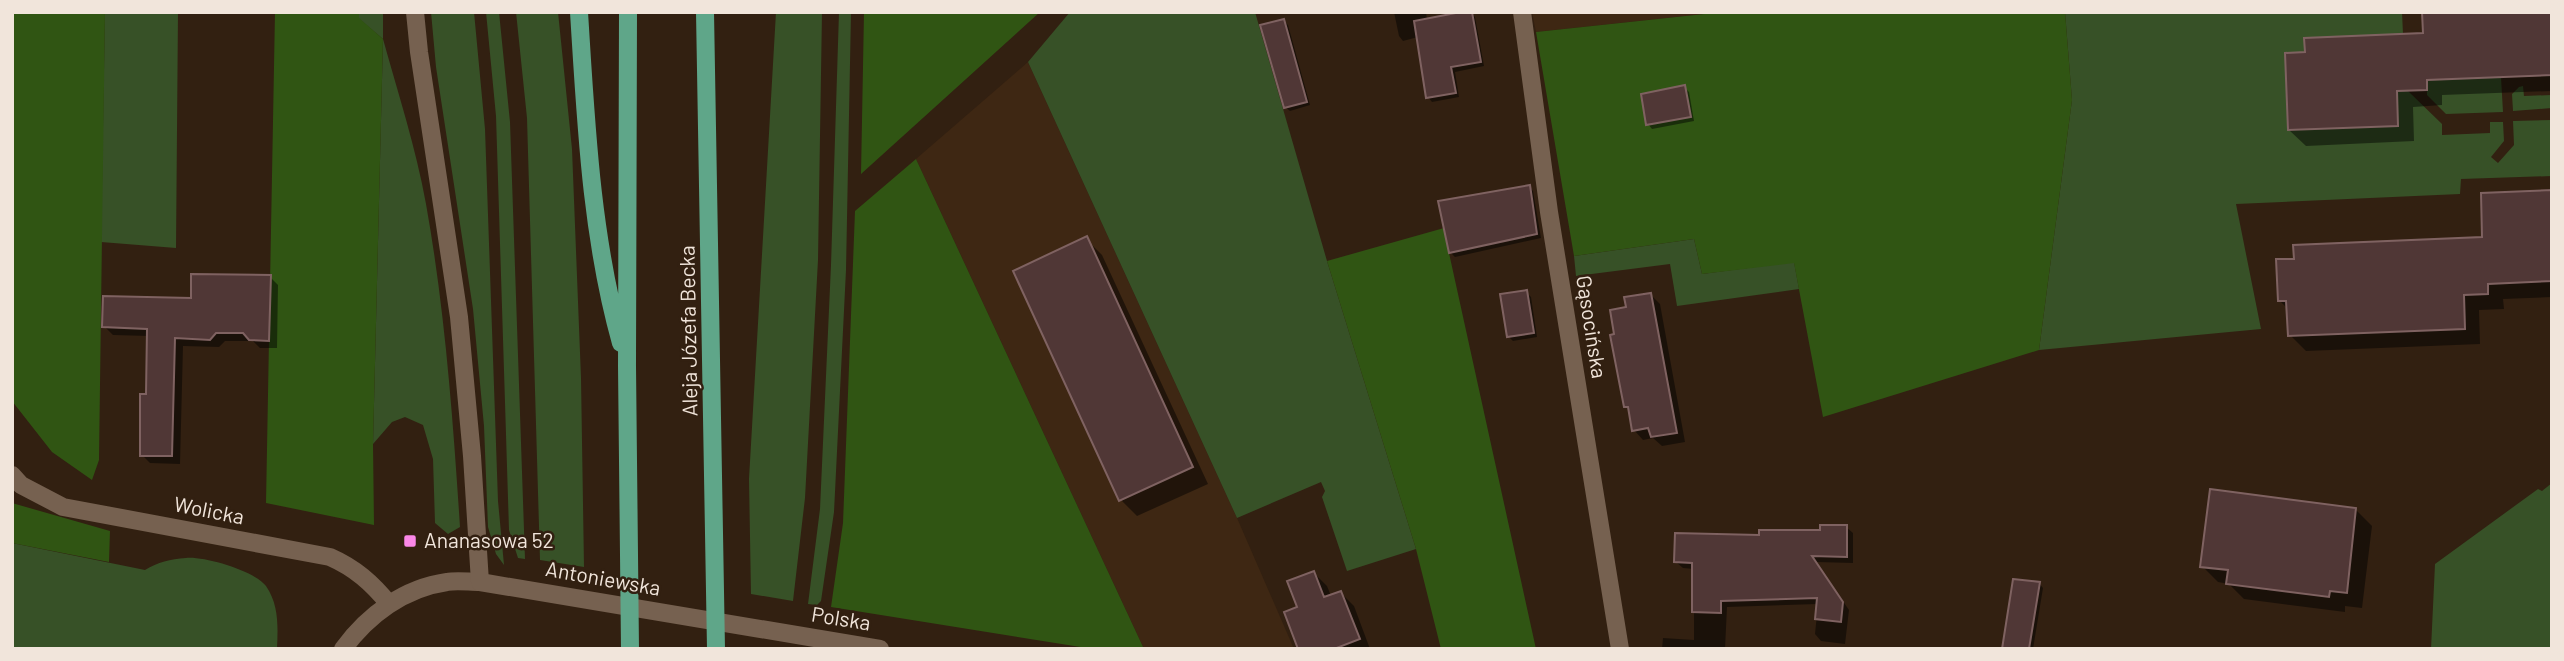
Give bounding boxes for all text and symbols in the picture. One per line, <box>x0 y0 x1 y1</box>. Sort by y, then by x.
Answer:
street label: Aleja Józefa Becka <box>674 245 701 417</box>
street label: Gąsocińska <box>1572 274 1613 380</box>
street label: Wolicka <box>172 490 247 529</box>
place label: Ananasowa 52 <box>424 527 554 552</box>
marker: Ananasowa 52 <box>402 533 418 549</box>
street label: Antoniewska <box>544 555 663 600</box>
street label: Polska <box>810 601 873 635</box>

